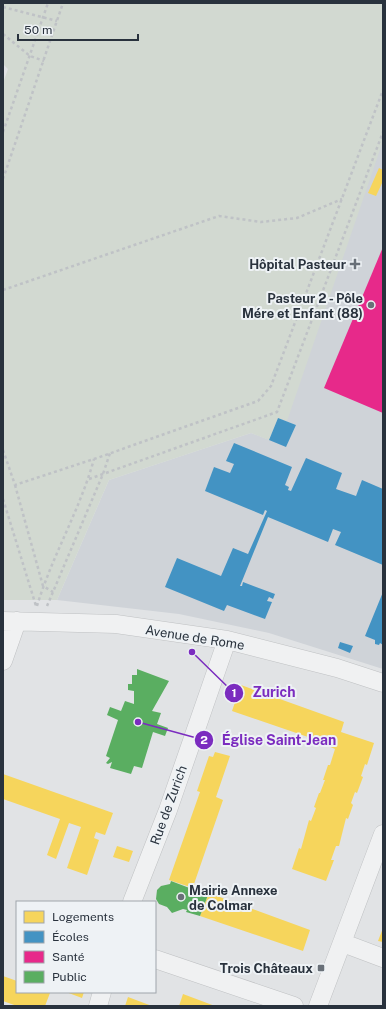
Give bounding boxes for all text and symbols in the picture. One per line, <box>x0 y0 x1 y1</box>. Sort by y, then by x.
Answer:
scale bar <box>18 16 138 42</box>
text: 50 m <box>24 23 52 37</box>
place label: Hôpital Pasteur <box>249 257 347 272</box>
marker: Hôpital Pasteur <box>349 258 361 270</box>
place label: Pasteur 2 - Pôle Mére et Enfant (88) <box>242 291 363 321</box>
marker: Pasteur 2 - Pôle Mére et Enfant (88) <box>366 300 376 310</box>
street label: Avenue de Rome <box>144 622 246 653</box>
callout: Zurich <box>224 680 303 706</box>
text: Zurich <box>252 684 296 700</box>
text: 1 <box>231 686 237 700</box>
callout: Église Saint-Jean <box>194 727 344 753</box>
text: Église Saint-Jean <box>222 731 336 748</box>
text: 2 <box>200 733 208 747</box>
street label: Rue de Zurich <box>147 763 190 847</box>
place label: Mairie Annexe de Colmar <box>189 883 278 913</box>
marker: Mairie Annexe de Colmar <box>176 892 186 902</box>
legend <box>16 901 156 993</box>
text: Logements <box>52 910 114 924</box>
text: Écoles <box>52 930 89 944</box>
text: Santé <box>52 950 85 964</box>
place label: Trois Châteaux <box>220 961 313 976</box>
marker: Trois Châteaux <box>316 963 326 973</box>
text: Public <box>52 970 87 984</box>

